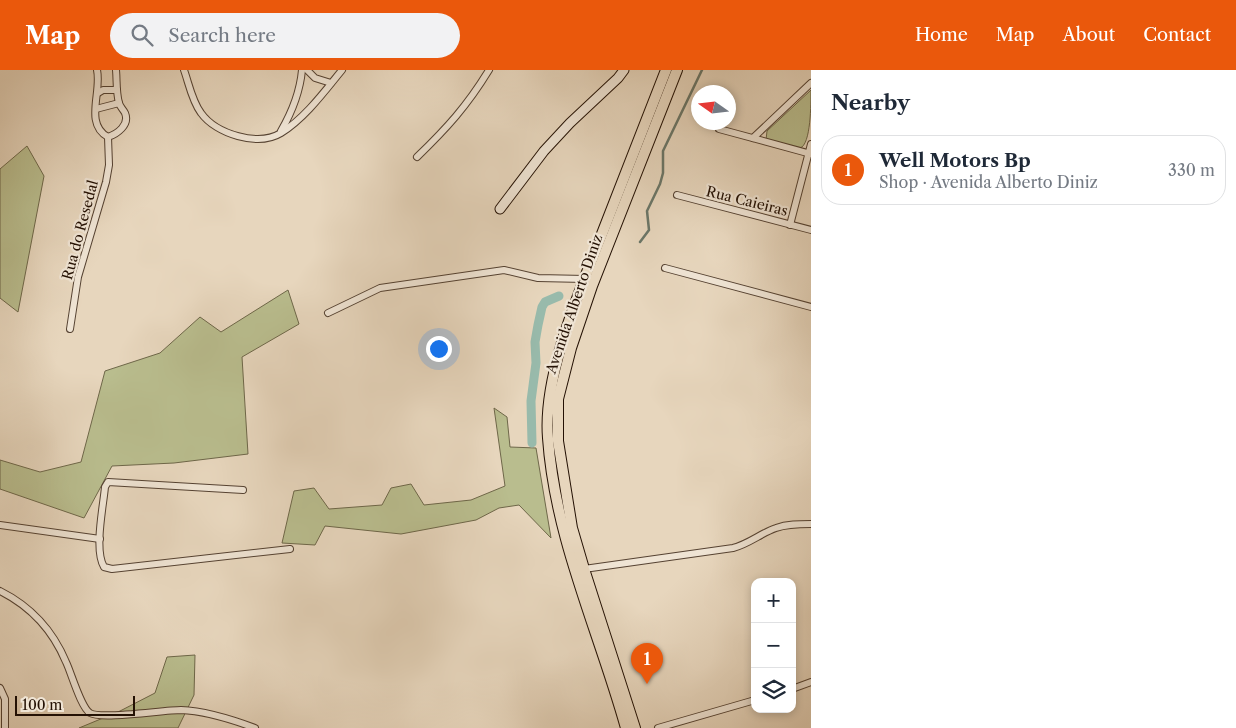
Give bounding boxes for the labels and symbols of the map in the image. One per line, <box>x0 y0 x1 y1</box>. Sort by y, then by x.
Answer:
north arrow <box>691 85 736 130</box>
street label: Rua do Resedal <box>58 178 102 282</box>
street label: Rua Caieiras <box>704 182 790 220</box>
street label: Avenida Alberto Diniz <box>541 232 606 377</box>
your location <box>426 336 452 362</box>
pin: 1 <box>631 643 663 684</box>
scale bar <box>15 693 135 716</box>

